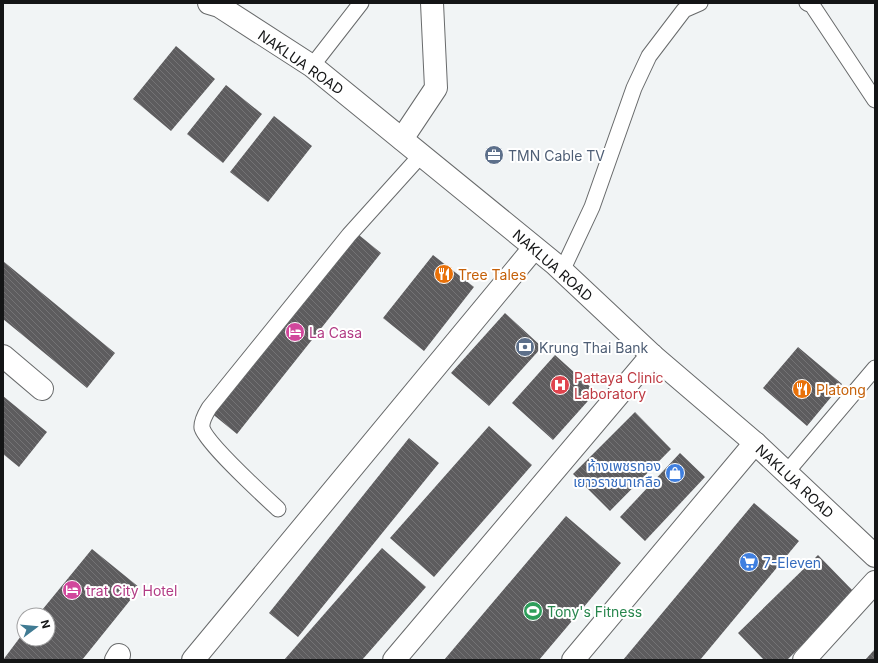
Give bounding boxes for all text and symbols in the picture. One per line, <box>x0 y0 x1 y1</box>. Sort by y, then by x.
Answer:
street label: NAKLUA ROAD <box>255 26 347 98</box>
office icon: TMN Cable TV <box>483 144 505 166</box>
place label: TMN Cable TV <box>508 147 605 164</box>
street label: NAKLUA ROAD <box>510 226 596 304</box>
restaurant icon: Tree Tales <box>433 263 455 285</box>
place label: Tree Tales <box>458 266 526 283</box>
hotel icon: La Casa <box>284 321 306 343</box>
place label: La Casa <box>309 324 362 341</box>
bank icon: Krung Thai Bank <box>514 336 536 358</box>
place label: Krung Thai Bank <box>539 339 649 356</box>
place label: Pattaya Clinic Laboratory <box>574 369 664 402</box>
hospital icon: Pattaya Clinic Laboratory <box>549 374 571 396</box>
restaurant icon: Platong <box>791 378 813 400</box>
place label: Platong <box>816 381 866 398</box>
street label: NAKLUA ROAD <box>753 441 837 521</box>
place label: ห้างเพชรทอง เยาวราชนาเกลือ <box>573 457 661 490</box>
shop icon: ห้างเพชรทอง เยาวราชนาเกลือ <box>664 462 686 484</box>
supermarket icon: 7-Eleven <box>738 551 760 573</box>
place label: 7-Eleven <box>763 554 821 571</box>
hotel icon: trat City Hotel <box>61 579 83 601</box>
place label: trat City Hotel <box>86 582 177 599</box>
sports icon: Tony's Fitness <box>522 600 544 622</box>
place label: Tony's Fitness <box>547 603 642 620</box>
north arrow <box>16 607 56 647</box>
text: N <box>38 618 53 630</box>

